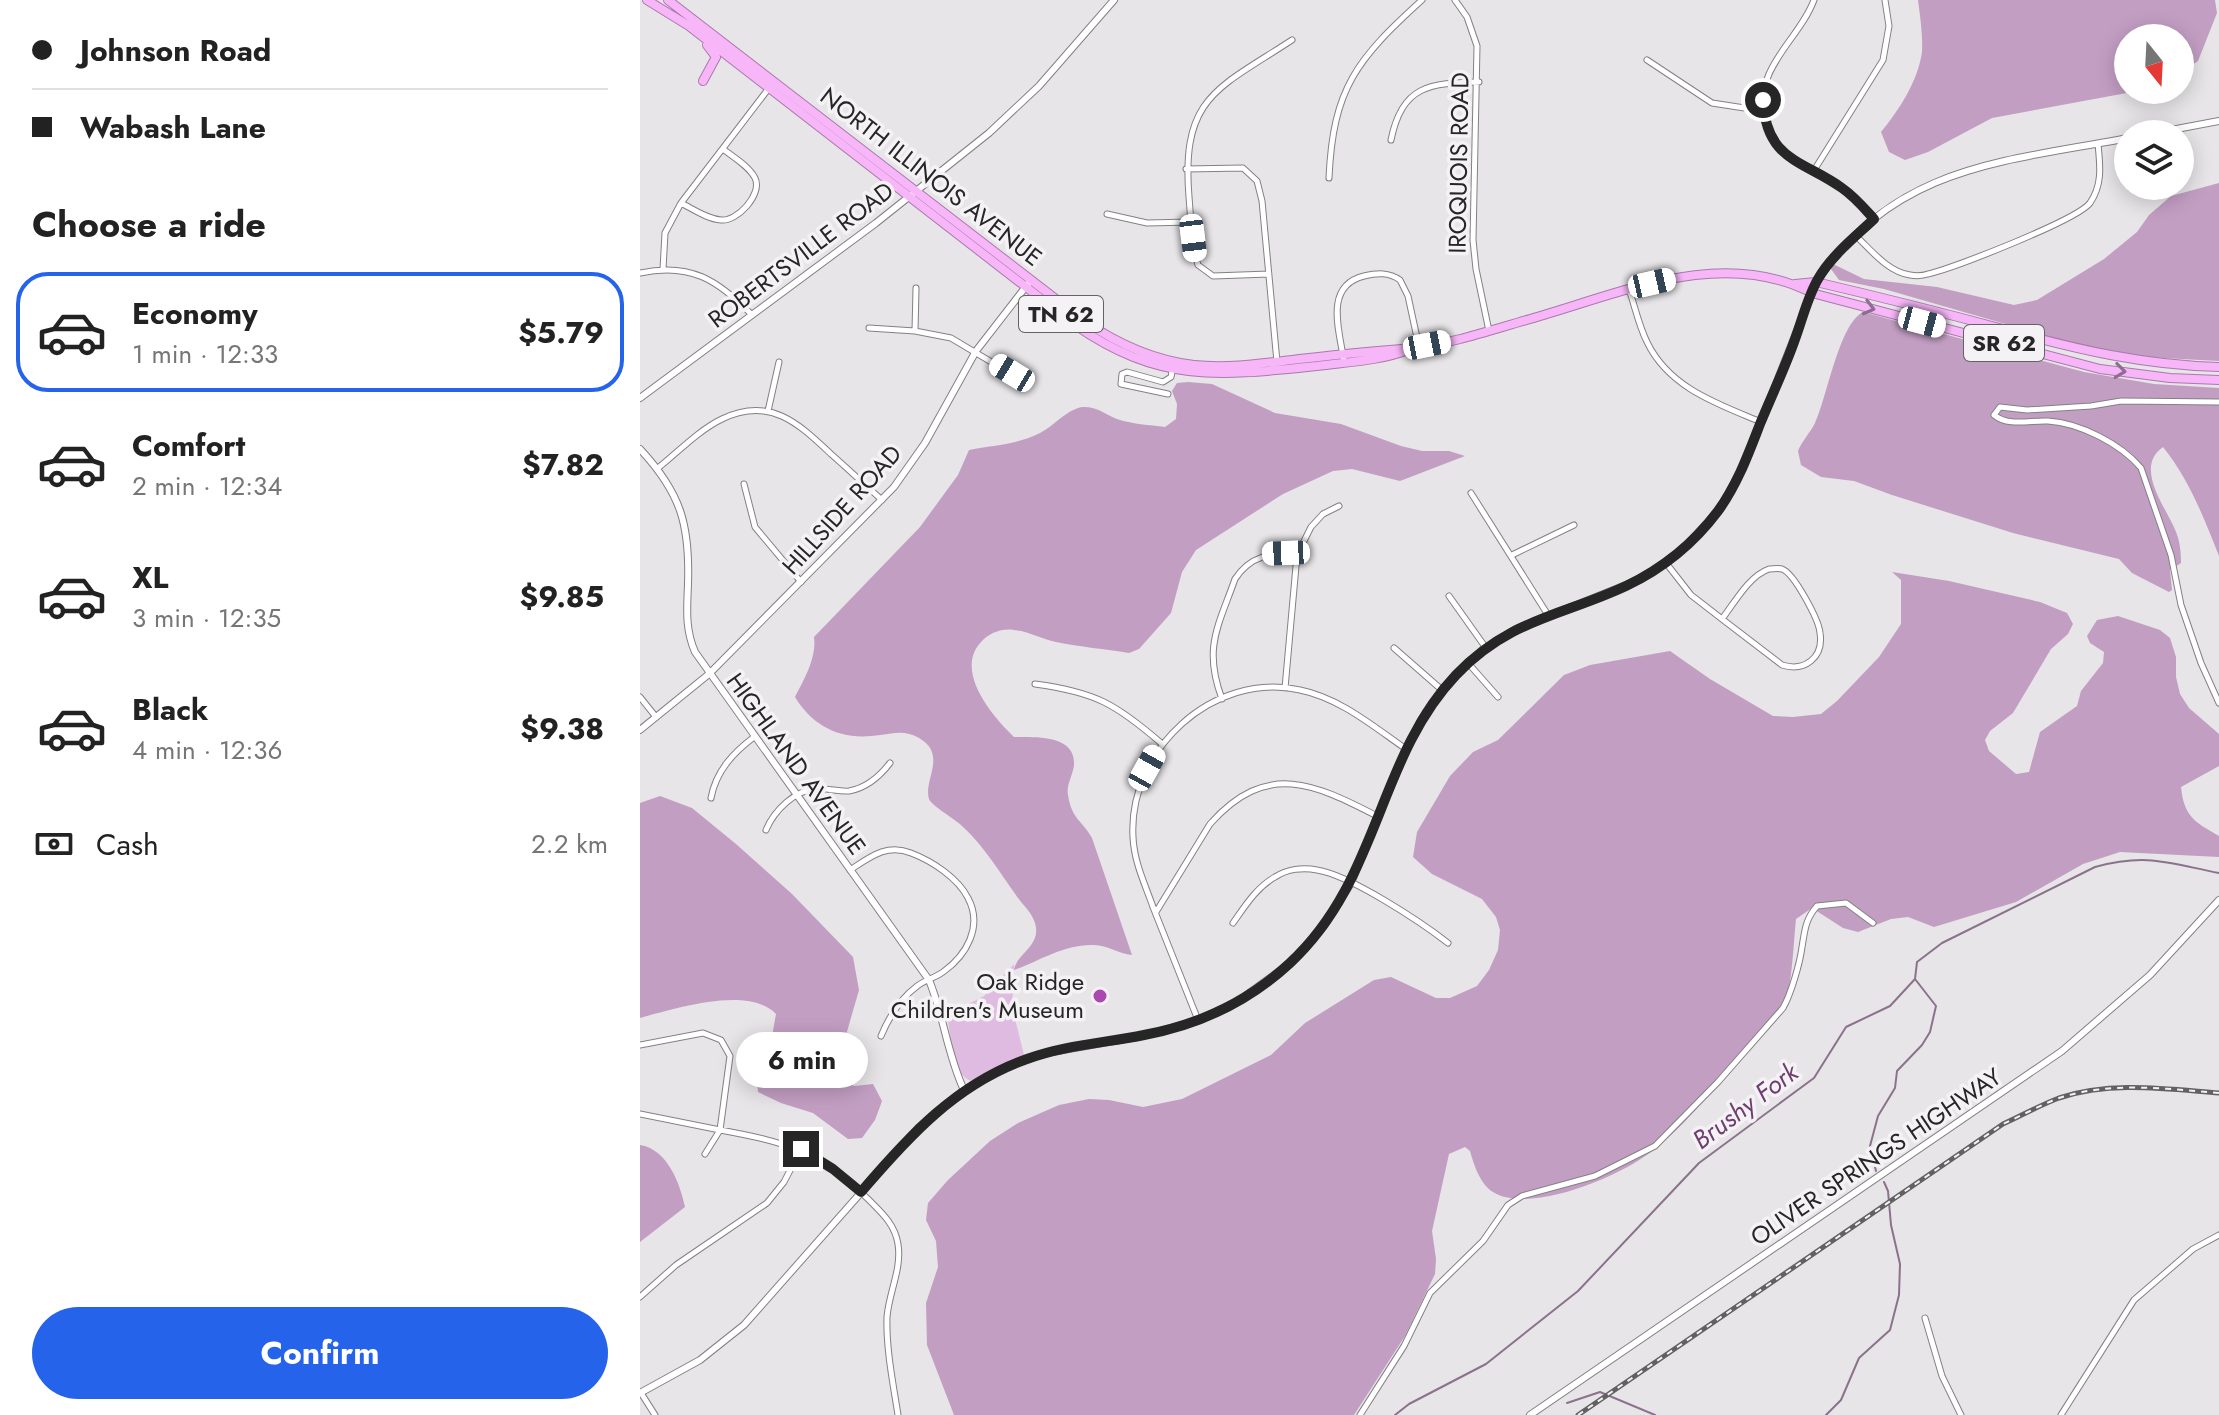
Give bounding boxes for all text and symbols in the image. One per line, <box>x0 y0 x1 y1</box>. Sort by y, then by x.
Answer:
north arrow <box>2114 24 2194 104</box>
map controls <box>2114 24 2194 200</box>
text: Johnson Road <box>80 29 271 72</box>
street label: IROQUOIS ROAD <box>1439 72 1478 254</box>
street label: NORTH ILLINOIS AVENUE <box>813 79 1050 274</box>
route start <box>1745 82 1781 118</box>
text: Wabash Lane <box>80 106 266 149</box>
button: layers <box>2114 120 2194 200</box>
street label: ROBERTSVILLE ROAD <box>701 173 901 336</box>
text: Choose a ride <box>32 198 266 250</box>
car <box>1178 213 1208 263</box>
car <box>1626 266 1678 300</box>
text: Economy <box>132 292 258 335</box>
icon: car <box>36 296 108 368</box>
road number: TN 62 <box>1019 296 1103 332</box>
one-way arrow <box>1861 298 1875 315</box>
car <box>1896 304 1948 340</box>
text: $5.79 <box>518 311 604 354</box>
road number: SR 62 <box>1964 325 2044 361</box>
car <box>1401 329 1453 361</box>
text: 1 min · 12:33 <box>132 335 278 373</box>
car <box>985 350 1039 396</box>
one-way arrow <box>2114 363 2127 380</box>
text: Comfort <box>132 424 245 467</box>
icon: car <box>36 428 108 500</box>
street label: HILLSIDE ROAD <box>774 437 910 582</box>
text: $7.82 <box>522 443 604 486</box>
text: 2 min · 12:34 <box>132 467 282 505</box>
car <box>1262 540 1310 566</box>
text: XL <box>132 556 168 599</box>
icon: car <box>36 560 108 632</box>
text: $9.85 <box>520 575 604 618</box>
text: 3 min · 12:35 <box>132 599 281 637</box>
street label: HIGHLAND AVENUE <box>718 665 875 862</box>
text: Black <box>132 688 208 731</box>
icon: car <box>36 692 108 764</box>
text: $9.38 <box>520 707 604 750</box>
text: 4 min · 12:36 <box>132 731 283 769</box>
car <box>1125 741 1169 795</box>
icon: cash <box>32 822 76 866</box>
text: Cash <box>96 823 159 866</box>
text: 2.2 km <box>531 825 608 863</box>
place label: Oak Ridge Children's Museum <box>891 964 1084 1027</box>
marker: Oak Ridge Children's Museum <box>1091 987 1109 1005</box>
callout: 6 min <box>735 1033 867 1089</box>
text: 6 min <box>768 1041 836 1079</box>
water label: Brushy Fork <box>1684 1053 1807 1158</box>
street label: OLIVER SPRINGS HIGHWAY <box>1743 1059 2009 1254</box>
route end <box>783 1131 819 1167</box>
button: Confirm <box>32 1307 608 1399</box>

